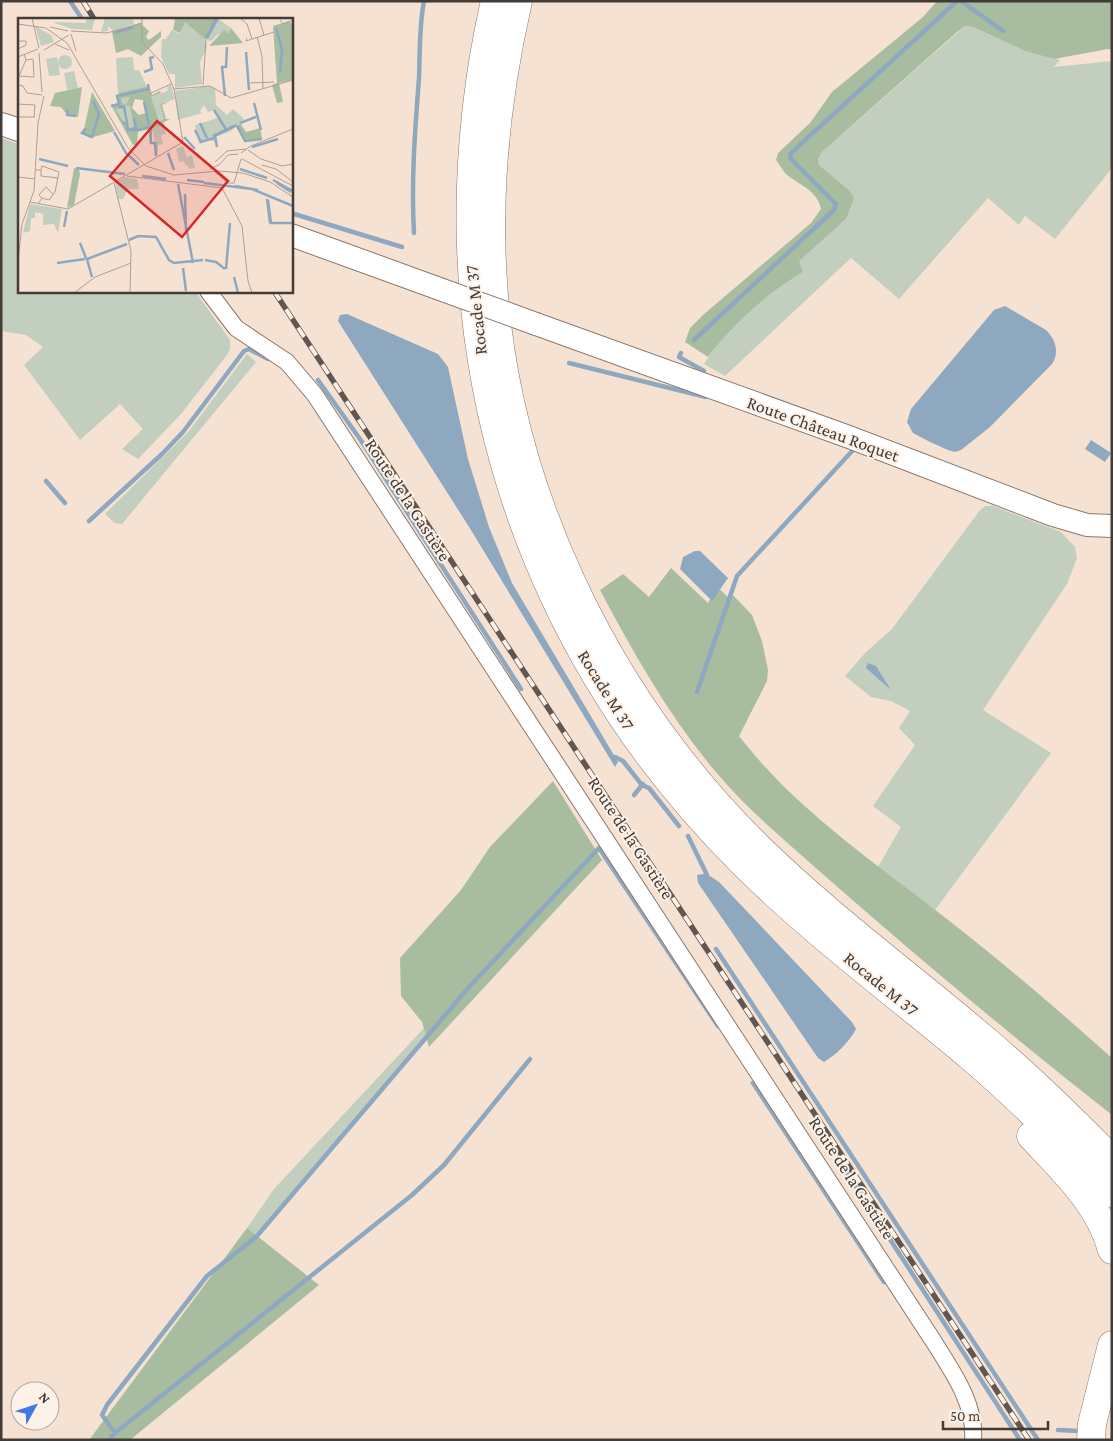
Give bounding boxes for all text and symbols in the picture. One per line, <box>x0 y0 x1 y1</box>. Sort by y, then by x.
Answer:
inset map <box>18 18 292 292</box>
street label: Rocade M 37 <box>461 264 491 356</box>
street label: Route Château Roquet <box>744 392 903 466</box>
street label: Route de la Gastière <box>361 435 455 565</box>
street label: Rocade M 37 <box>574 646 638 734</box>
street label: Route de la Gastière <box>584 773 678 903</box>
street label: Rocade M 37 <box>840 948 922 1020</box>
street label: Route de la Gastière <box>805 1113 899 1243</box>
north arrow <box>10 1381 60 1431</box>
text: N <box>36 1389 54 1407</box>
scale bar <box>943 1398 1048 1430</box>
text: 50 m <box>950 1408 980 1424</box>

